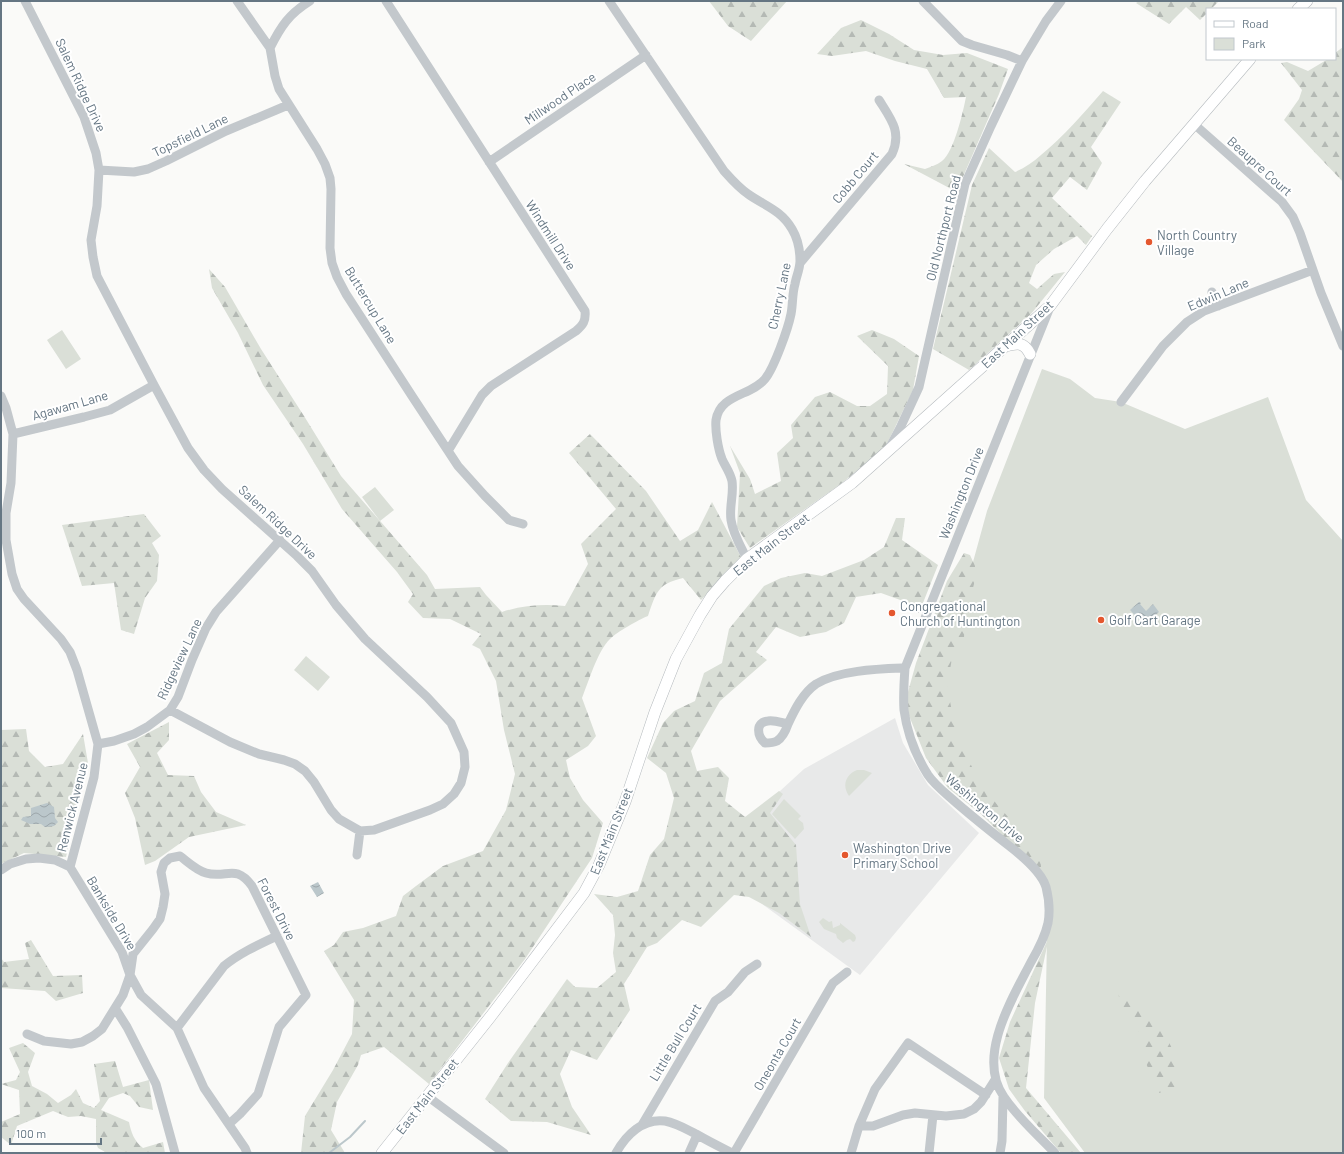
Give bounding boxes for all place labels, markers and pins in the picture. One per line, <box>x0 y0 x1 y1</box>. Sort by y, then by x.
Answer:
place label: North Country Village <box>1157 227 1237 258</box>
marker: North Country Village <box>1144 237 1154 247</box>
place label: Congregational Church of Huntington <box>900 598 1020 629</box>
marker: Congregational Church of Huntington <box>887 608 897 618</box>
place label: Golf Cart Garage <box>1109 612 1201 628</box>
marker: Golf Cart Garage <box>1096 615 1106 625</box>
place label: Washington Drive Primary School <box>853 840 951 871</box>
marker: Washington Drive Primary School <box>840 850 850 860</box>

